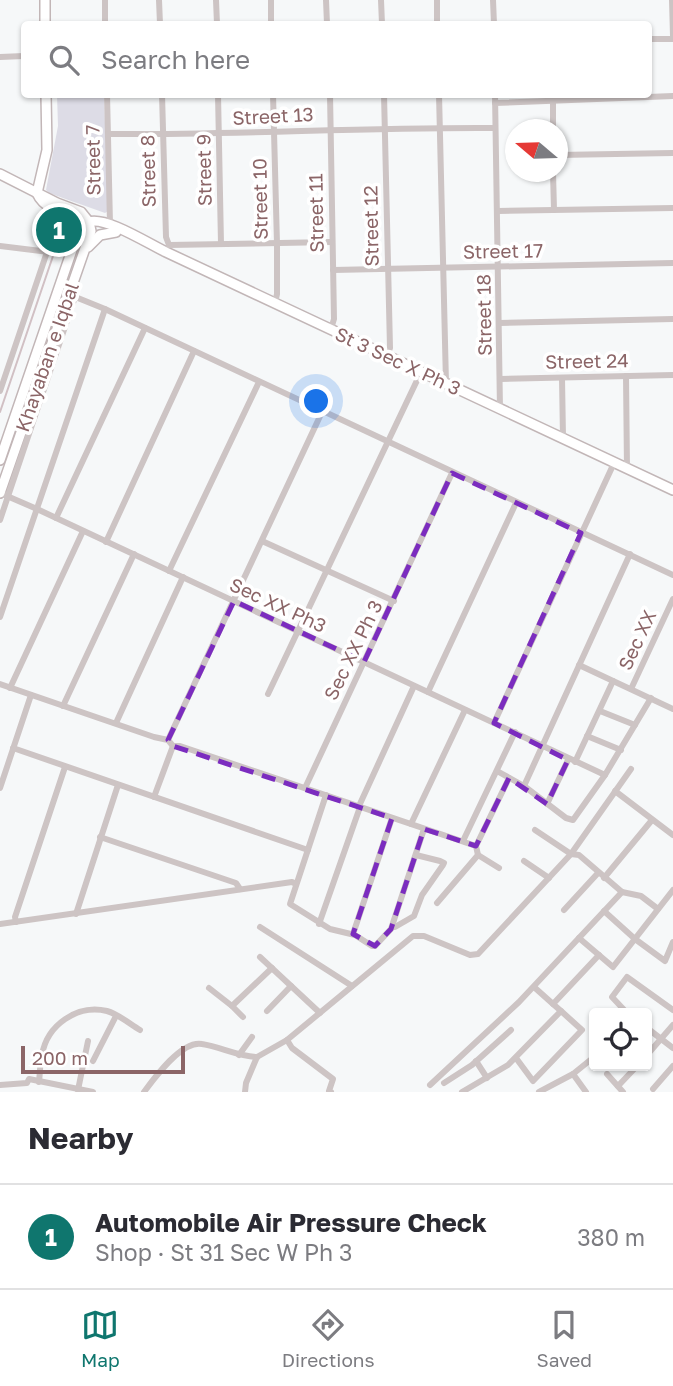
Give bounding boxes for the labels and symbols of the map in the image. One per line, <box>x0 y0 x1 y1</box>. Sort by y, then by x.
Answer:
street label: Street 13 <box>232 102 314 129</box>
north arrow <box>505 119 568 182</box>
street label: Street 7 <box>80 124 105 196</box>
street label: Street 9 <box>191 134 216 206</box>
street label: Street 8 <box>135 135 160 208</box>
street label: Street 10 <box>247 158 272 240</box>
street label: Street 11 <box>303 173 328 253</box>
street label: Street 12 <box>358 185 383 267</box>
pin: 1 <box>36 204 82 256</box>
street label: Street 17 <box>463 238 543 263</box>
street label: Street 18 <box>471 274 496 356</box>
street label: Khayaban e Iqbal <box>10 279 83 435</box>
street label: St 3 Sec X Ph 3 <box>332 321 465 400</box>
street label: Street 24 <box>545 348 629 373</box>
your location <box>299 384 333 418</box>
street label: Sec XX Ph3 <box>226 572 330 637</box>
street label: Sec XX Ph 3 <box>318 596 387 703</box>
street label: Sec XX <box>613 606 660 673</box>
scale bar <box>21 1043 186 1075</box>

